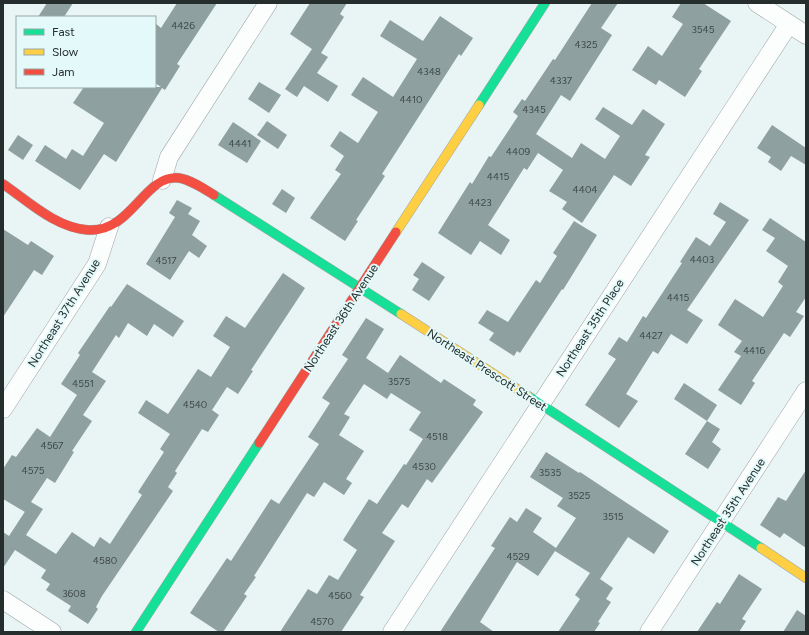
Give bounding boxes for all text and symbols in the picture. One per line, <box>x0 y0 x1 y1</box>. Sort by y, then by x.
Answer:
legend <box>16 16 156 88</box>
house number: 4426 <box>171 19 195 32</box>
house number: 3545 <box>691 23 715 36</box>
text: Fast <box>52 25 75 39</box>
house number: 4325 <box>575 38 598 51</box>
text: Slow <box>52 45 79 59</box>
text: Jam <box>52 65 75 79</box>
house number: 4348 <box>417 65 441 78</box>
house number: 4337 <box>550 74 573 87</box>
house number: 4410 <box>400 93 422 106</box>
house number: 4345 <box>522 103 546 116</box>
house number: 4441 <box>229 137 251 150</box>
house number: 4409 <box>506 145 531 158</box>
house number: 4415 <box>487 170 509 183</box>
house number: 4404 <box>572 183 598 196</box>
house number: 4423 <box>468 196 492 209</box>
house number: 4403 <box>690 253 714 266</box>
house number: 4517 <box>155 254 177 267</box>
street label: Northeast 37th Avenue <box>25 256 103 370</box>
street label: Northeast 36th Avenue <box>301 261 381 374</box>
street label: Northeast 35th Place <box>553 276 627 379</box>
house number: 4415 <box>667 291 689 304</box>
street label: Northeast Prescott Street <box>425 326 550 414</box>
house number: 4427 <box>639 329 663 342</box>
house number: 4416 <box>743 344 765 357</box>
house number: 3575 <box>388 375 410 388</box>
house number: 4551 <box>72 377 94 390</box>
house number: 4540 <box>183 398 207 411</box>
house number: 4518 <box>426 430 448 443</box>
house number: 4567 <box>41 439 64 452</box>
street label: Northeast 35th Avenue <box>688 455 768 568</box>
house number: 4530 <box>412 460 436 473</box>
house number: 4575 <box>21 464 45 477</box>
house number: 3535 <box>539 466 561 479</box>
house number: 3525 <box>568 489 591 502</box>
house number: 3515 <box>602 510 624 523</box>
house number: 4529 <box>506 550 530 563</box>
house number: 4580 <box>93 554 117 567</box>
house number: 3608 <box>62 587 86 600</box>
house number: 4560 <box>328 589 352 602</box>
house number: 4570 <box>310 615 334 628</box>

